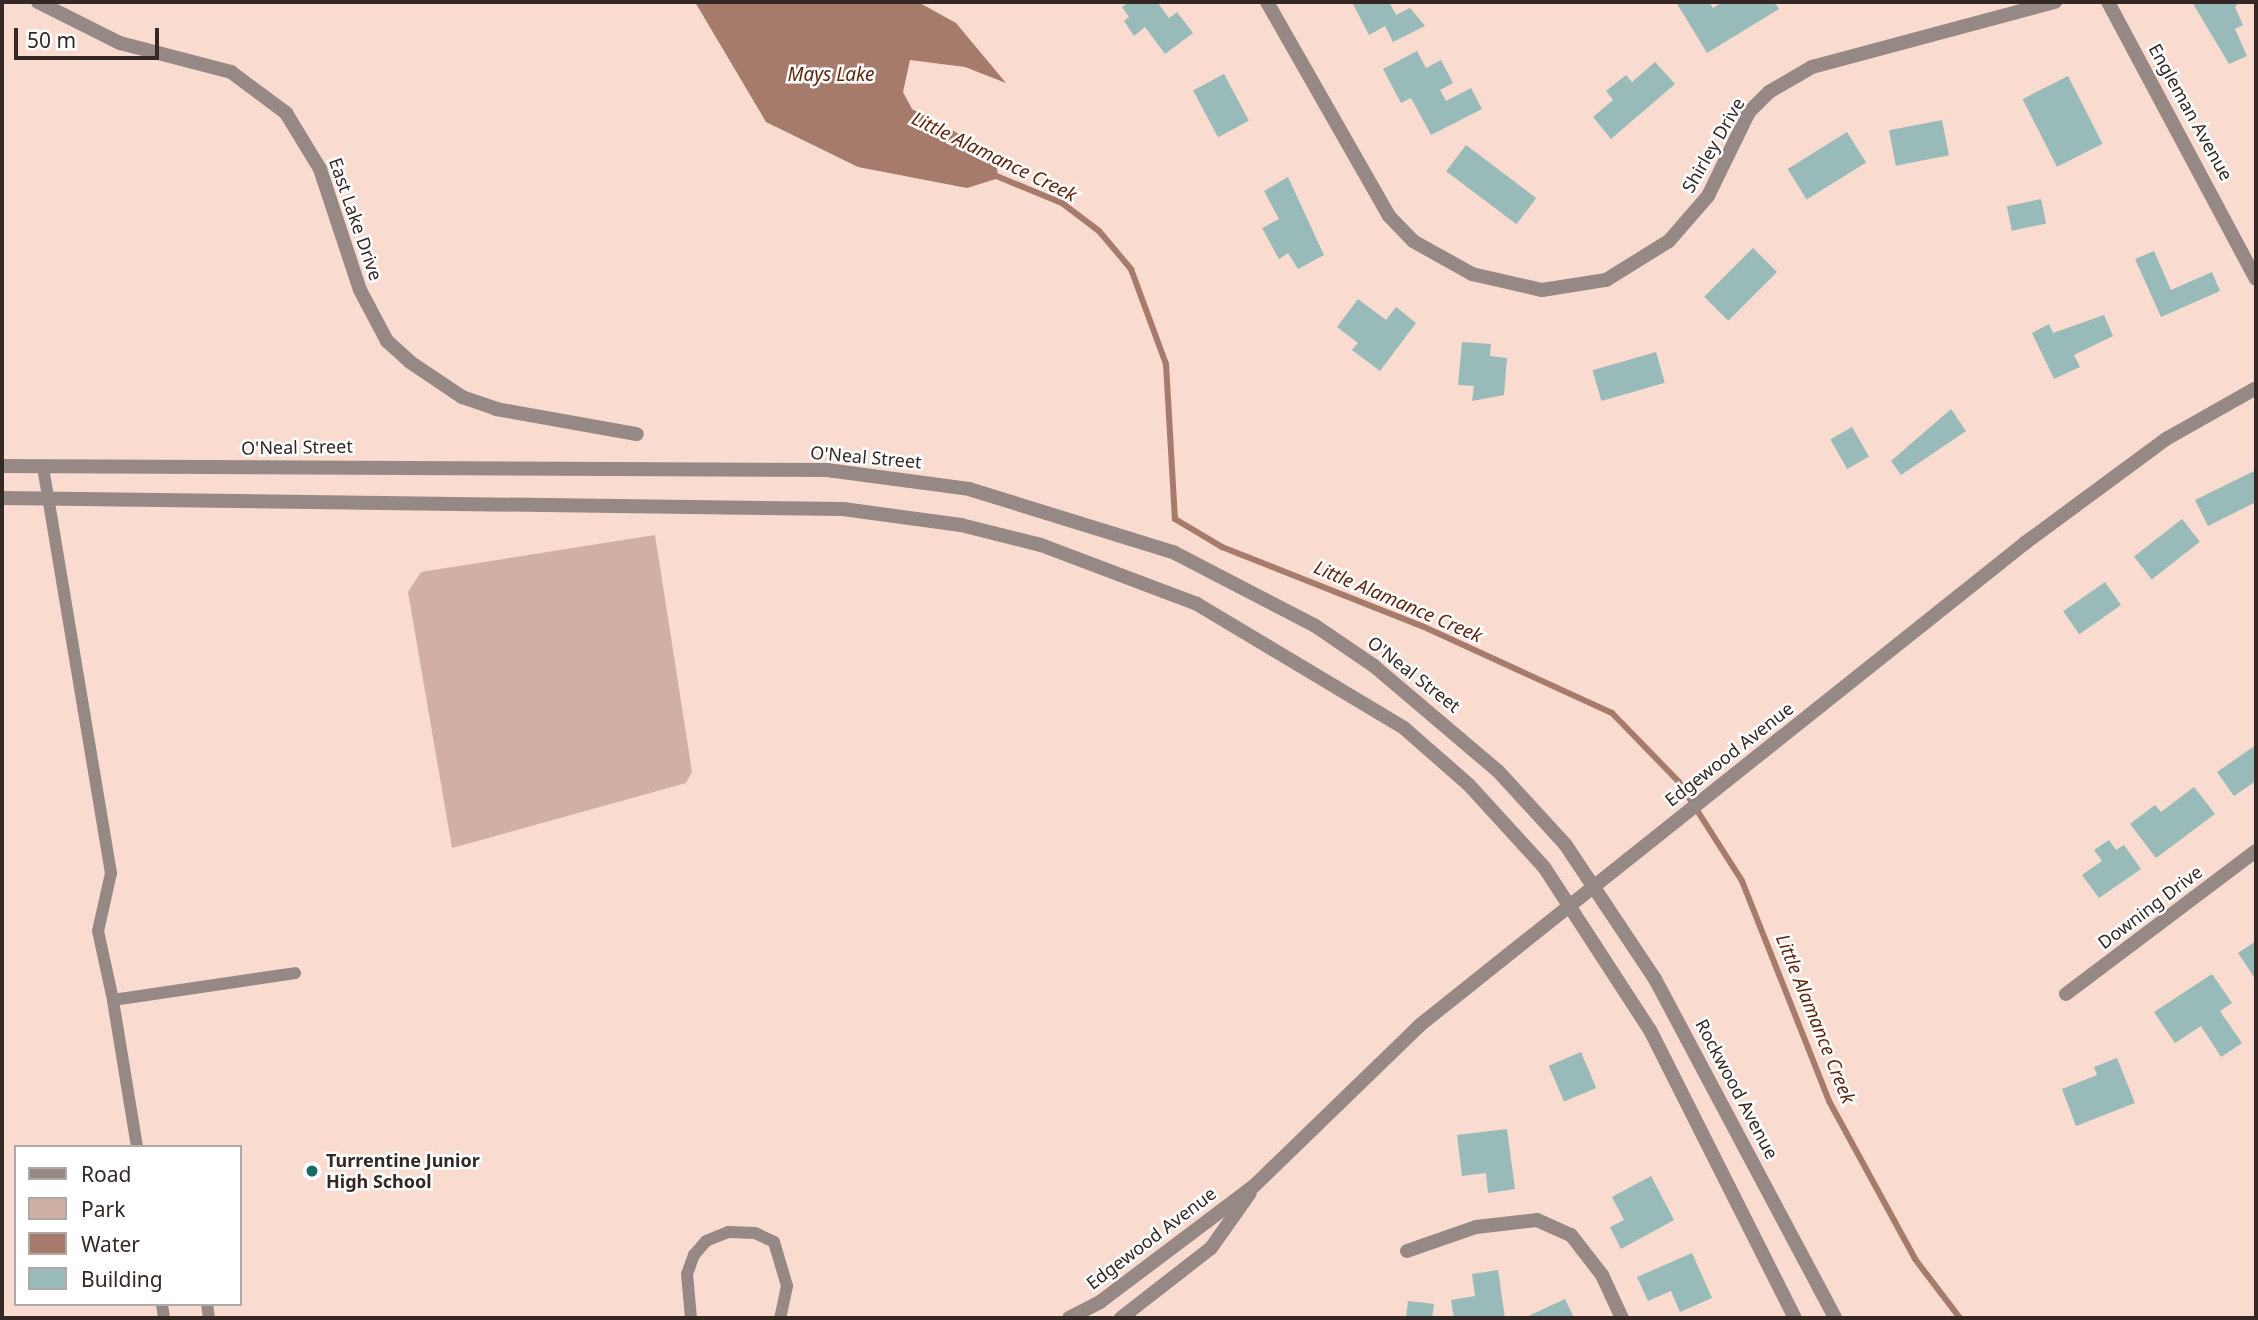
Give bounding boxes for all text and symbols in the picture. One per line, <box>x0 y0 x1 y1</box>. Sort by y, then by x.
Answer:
scale bar <box>18 14 163 58</box>
text: 50 m <box>27 26 76 54</box>
street label: Engleman Avenue <box>2144 40 2238 184</box>
water label: Mays Lake <box>787 64 875 86</box>
street label: Shirley Drive <box>1677 94 1749 196</box>
water label: Little Alamance Creek <box>908 107 1080 207</box>
street label: East Lake Drive <box>325 155 387 283</box>
street label: O'Neal Street <box>241 435 353 459</box>
street label: O'Neal Street <box>809 441 923 473</box>
water label: Little Alamance Creek <box>1310 556 1486 648</box>
street label: O'Neal Street <box>1363 631 1465 717</box>
street label: Edgewood Avenue <box>1661 697 1797 811</box>
street label: Downing Drive <box>2094 861 2206 953</box>
water label: Little Alamance Creek <box>1771 931 1859 1107</box>
street label: Rockwood Avenue <box>1691 1015 1783 1163</box>
legend <box>14 1145 242 1306</box>
place label: Turrentine Junior High School <box>326 1150 480 1192</box>
text: Road <box>81 1160 131 1188</box>
marker: Turrentine Junior High School <box>304 1163 320 1179</box>
street label: Edgewood Avenue <box>1082 1182 1220 1294</box>
text: Park <box>81 1195 125 1223</box>
text: Water <box>81 1230 140 1258</box>
text: Building <box>81 1265 163 1293</box>

